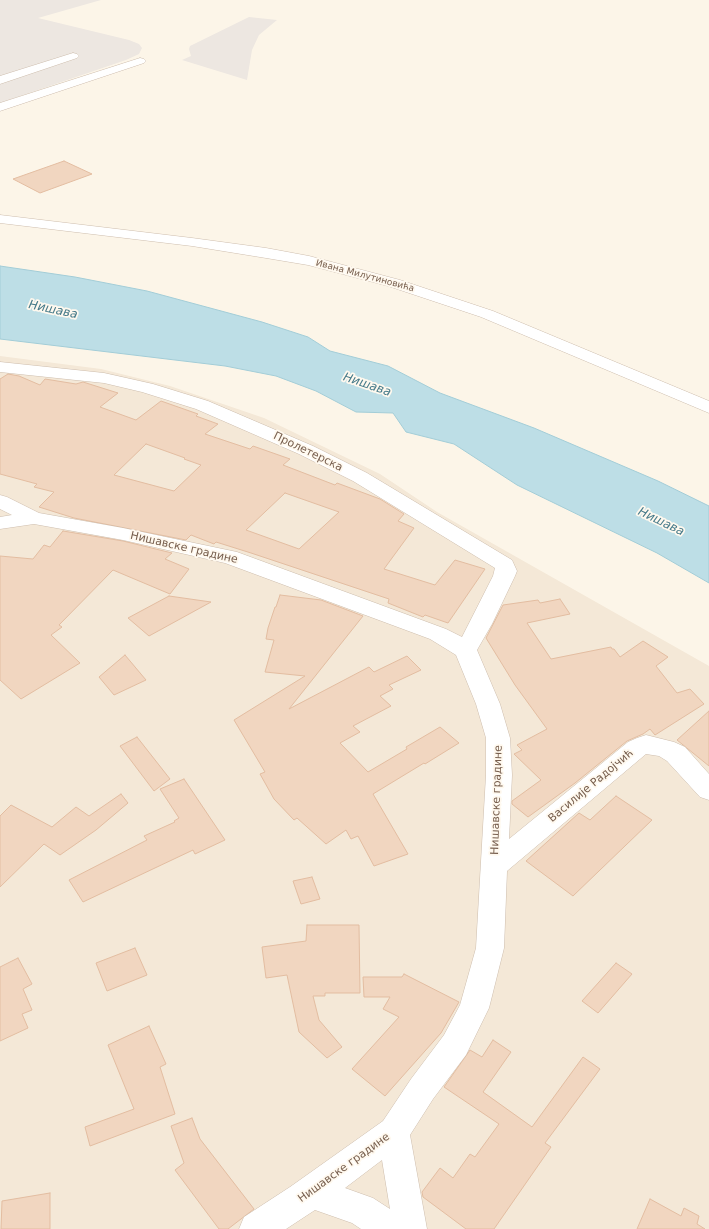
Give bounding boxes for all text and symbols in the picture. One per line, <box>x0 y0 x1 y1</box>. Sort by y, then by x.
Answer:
street label: Ивана Милутиновића <box>315 258 415 294</box>
water label: Нишава <box>27 298 79 322</box>
water label: Нишава <box>341 370 393 400</box>
street label: Пролетерска <box>271 430 345 474</box>
water label: Нишава <box>636 505 686 539</box>
street label: Нишавске градине <box>129 529 239 567</box>
street label: Нишавске градине <box>488 745 506 855</box>
street label: Василије Радојчић <box>546 747 636 825</box>
street label: Нишавске градине <box>296 1130 392 1206</box>

